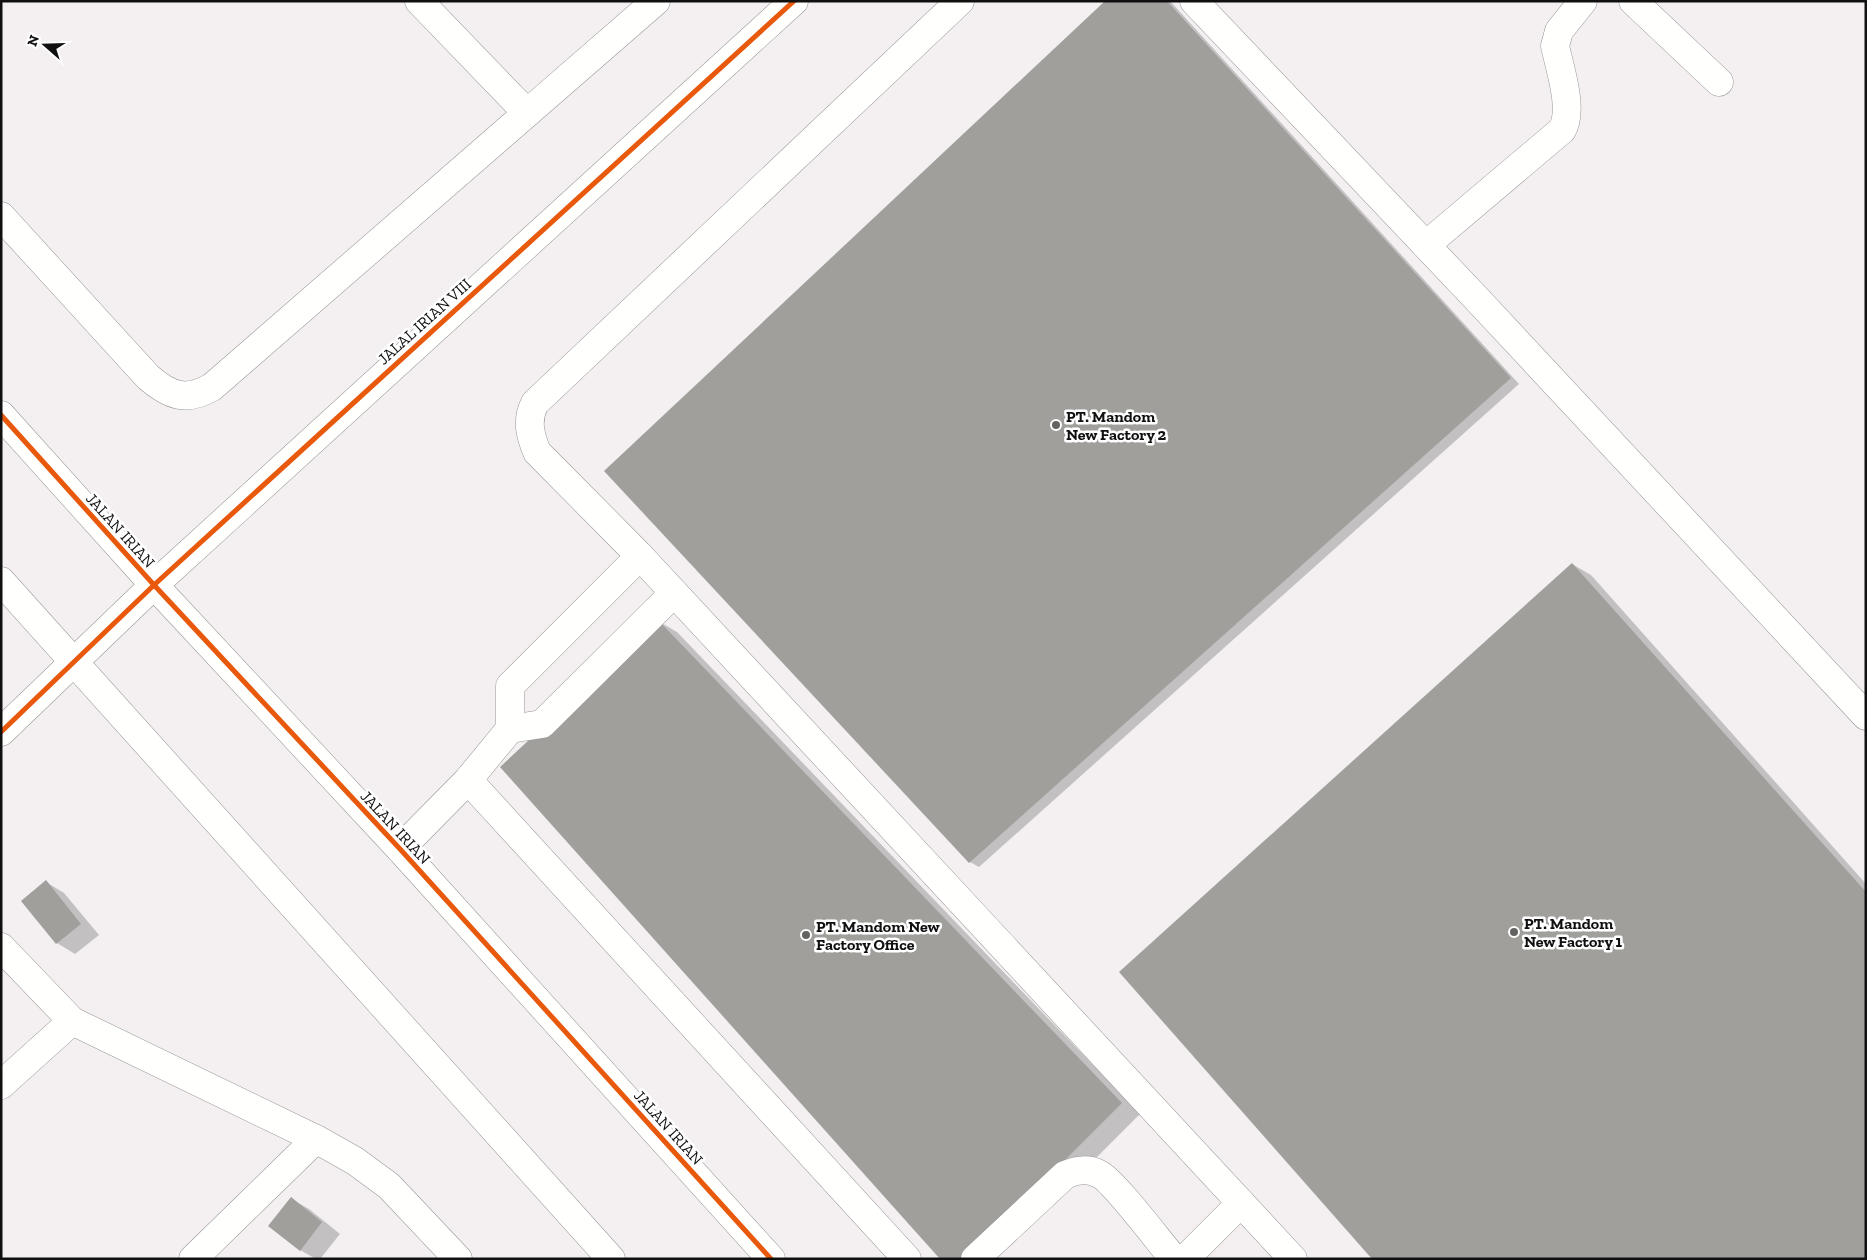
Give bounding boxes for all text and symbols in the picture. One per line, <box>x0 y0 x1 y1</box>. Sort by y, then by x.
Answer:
north arrow <box>20 20 70 70</box>
text: N <box>23 32 43 49</box>
street label: JALAL IRIAN VIII <box>374 274 475 368</box>
place label: PT. Mandom New Factory 2 <box>1066 407 1166 444</box>
marker: PT. Mandom New Factory 2 <box>1050 419 1062 431</box>
street label: JALAN IRIAN <box>82 489 159 572</box>
street label: JALAN IRIAN <box>357 786 435 868</box>
place label: PT. Mandom New Factory 1 <box>1524 914 1622 951</box>
place label: PT. Mandom New Factory Office <box>816 917 941 954</box>
marker: PT. Mandom New Factory 1 <box>1508 926 1520 938</box>
marker: PT. Mandom New Factory Office <box>800 929 812 941</box>
street label: JALAN IRIAN <box>630 1086 707 1169</box>

